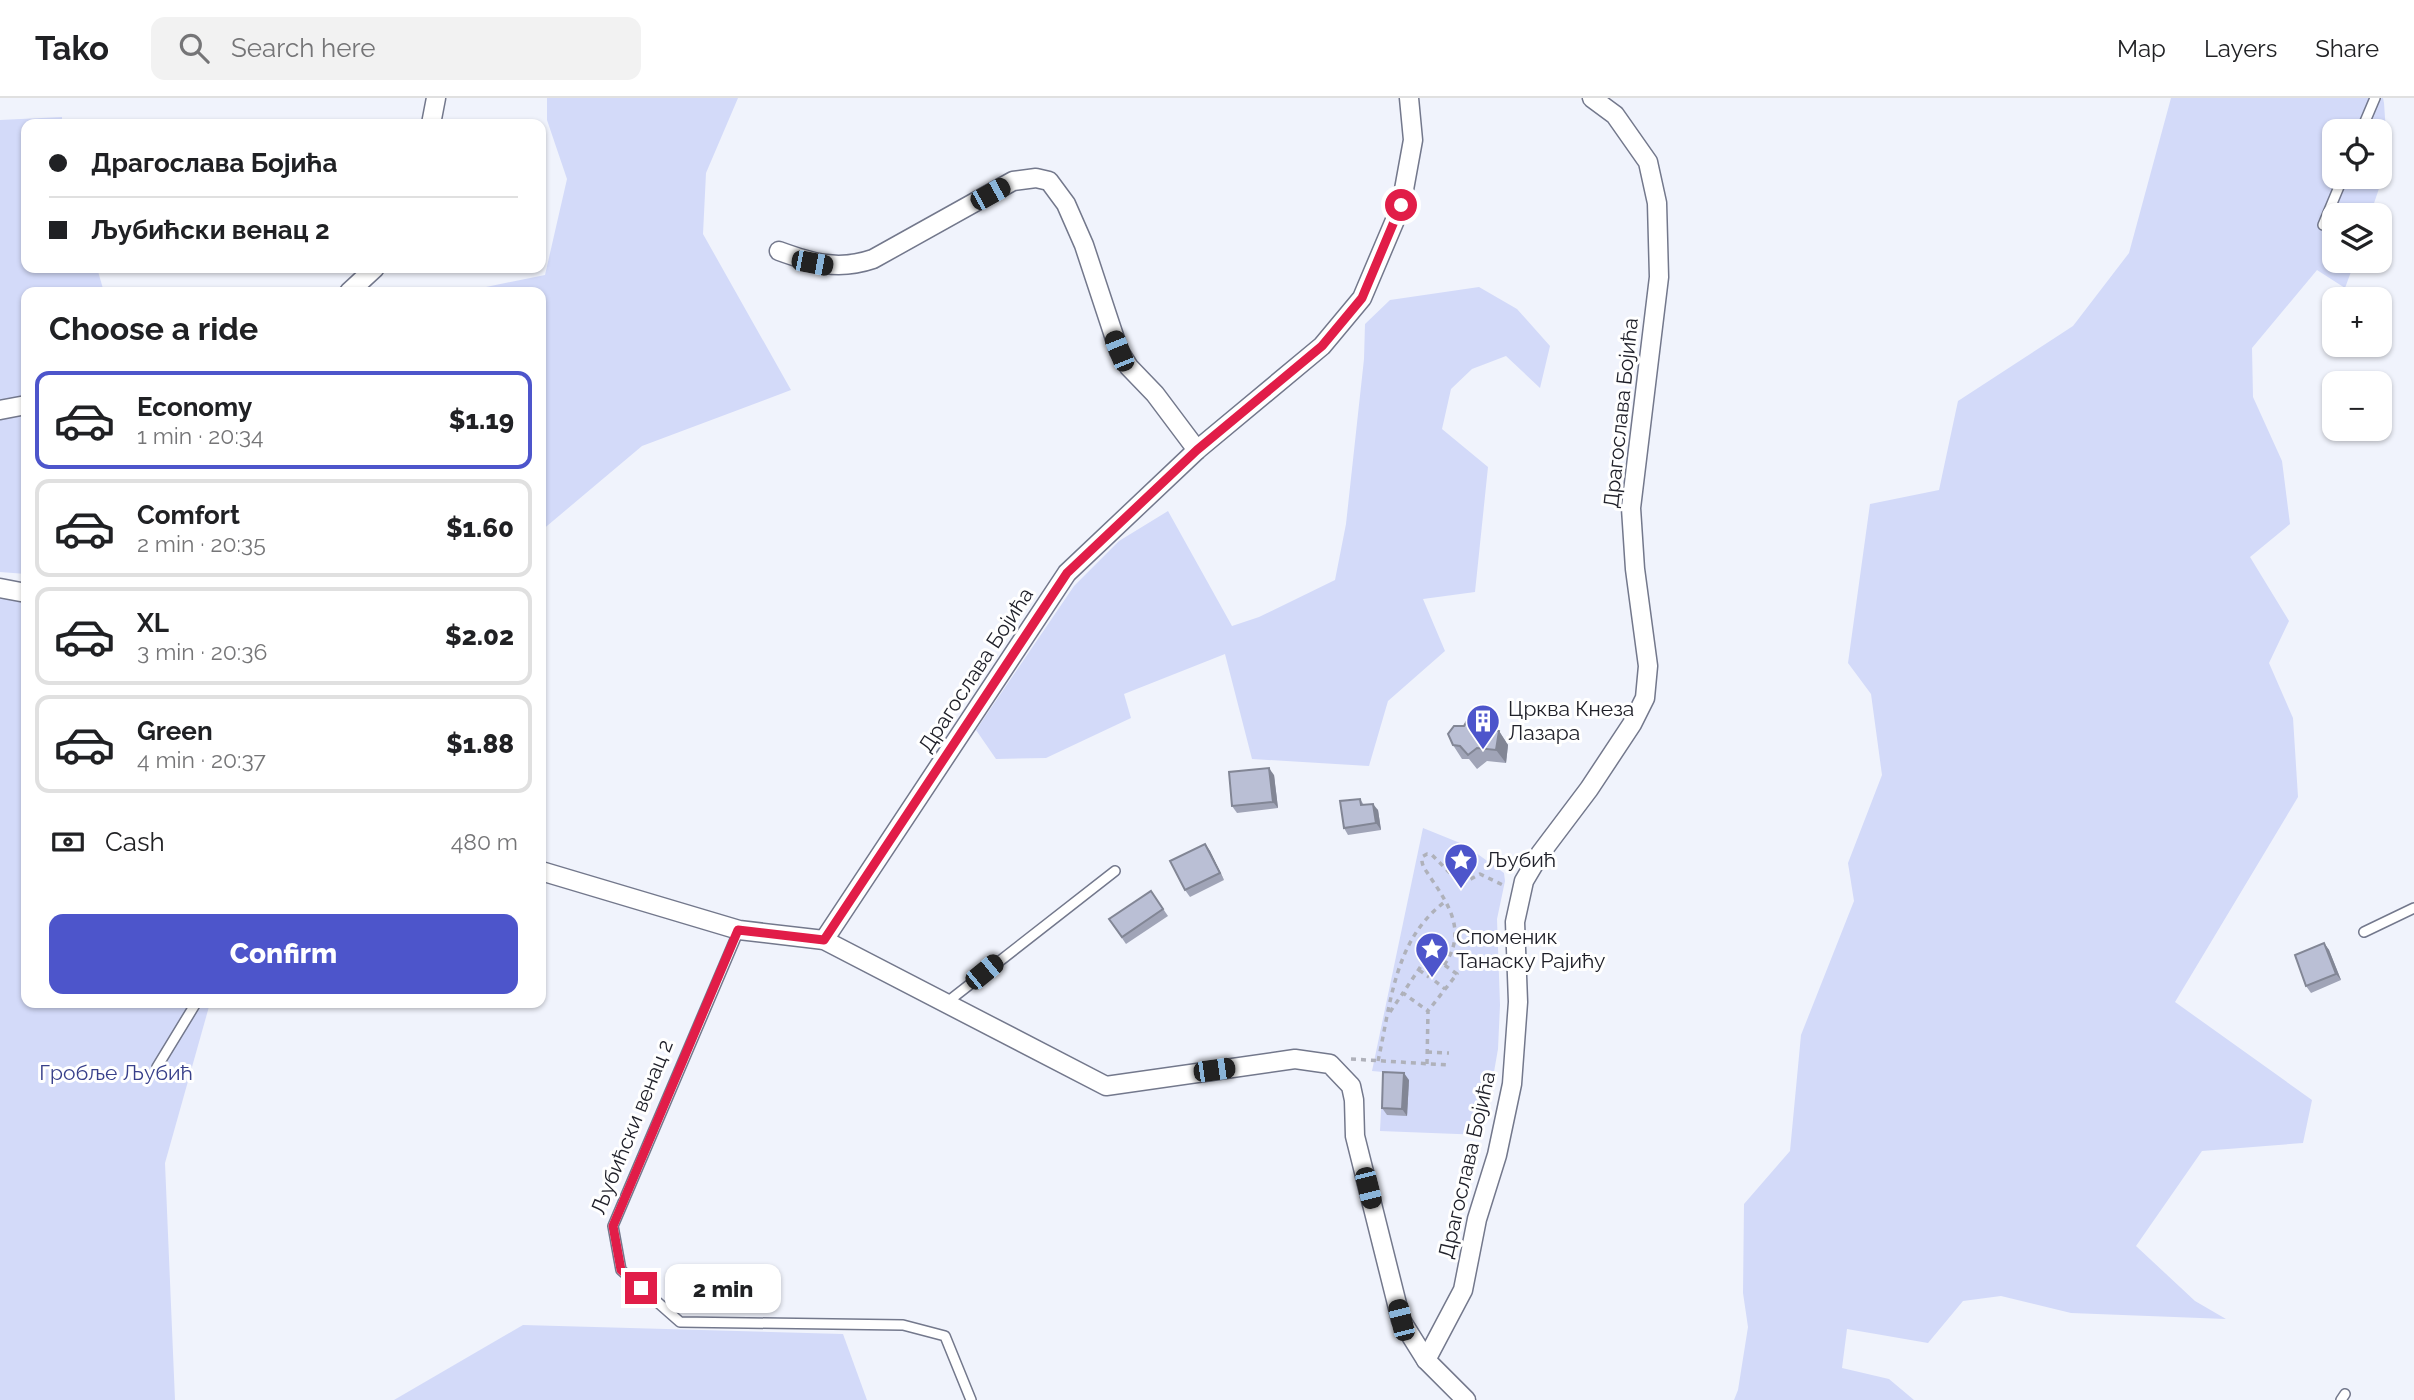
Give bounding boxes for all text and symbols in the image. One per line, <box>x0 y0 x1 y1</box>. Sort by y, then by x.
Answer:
search box <box>151 17 641 80</box>
text: Tako <box>35 29 109 68</box>
icon: search <box>175 29 213 67</box>
text: Search here <box>231 33 375 63</box>
text: Map <box>2117 34 2166 63</box>
text: Layers <box>2204 34 2277 63</box>
text: Share <box>2315 34 2379 63</box>
map controls <box>2322 119 2392 441</box>
button: locate <box>2322 119 2392 189</box>
text: Драгослава Бојића <box>91 148 337 178</box>
car <box>967 175 1014 213</box>
route start <box>1385 189 1417 221</box>
button: layers <box>2322 203 2392 273</box>
text: Љубићски венац 2 <box>91 215 330 245</box>
car <box>790 249 835 277</box>
button: + <box>2322 287 2392 357</box>
text: Choose a ride <box>49 310 258 347</box>
street label: Драгослава Бојића <box>1598 317 1643 509</box>
car <box>1102 328 1137 374</box>
button: − <box>2322 371 2392 441</box>
icon: car <box>53 389 116 452</box>
text: Economy <box>137 392 252 422</box>
text: $1.19 <box>449 405 514 435</box>
text: 1 min · 20:34 <box>137 422 264 449</box>
icon: car <box>53 497 116 560</box>
text: Comfort <box>137 500 240 530</box>
text: $1.60 <box>446 513 514 543</box>
text: 2 min · 20:35 <box>137 530 266 557</box>
street label: Драгослава Бојића <box>913 583 1038 757</box>
icon: car <box>53 605 116 668</box>
text: XL <box>137 608 169 638</box>
text: $2.02 <box>445 621 514 651</box>
text: 3 min · 20:36 <box>137 638 267 665</box>
place label: Црква Кнеза Лазара <box>1508 696 1634 745</box>
building icon: Црква Кнеза Лазара <box>1464 702 1502 751</box>
icon: car <box>53 713 116 776</box>
text: Green <box>137 716 213 746</box>
text: $1.88 <box>446 729 514 759</box>
text: 4 min · 20:37 <box>137 746 266 773</box>
icon: cash <box>49 823 87 861</box>
text: Cash <box>105 827 165 857</box>
text: 480 m <box>451 828 518 855</box>
place icon: Љубић <box>1442 841 1480 890</box>
place label: Љубић <box>1486 847 1556 872</box>
button: Confirm <box>49 914 518 994</box>
place label: Споменик Танаску Рајићу <box>1456 924 1605 973</box>
place icon: Споменик Танаску Рајићу <box>1413 930 1451 979</box>
car <box>962 951 1007 993</box>
street label: Љубићски венац 2 <box>585 1036 678 1218</box>
car <box>1192 1057 1237 1083</box>
park label: Гробље Љубић <box>39 1060 193 1085</box>
street label: Драгослава Бојића <box>1433 1069 1500 1261</box>
car <box>1353 1165 1384 1211</box>
callout: 2 min <box>666 1264 781 1312</box>
route end <box>625 1272 657 1304</box>
text: 2 min <box>693 1275 753 1302</box>
car <box>1386 1297 1417 1343</box>

